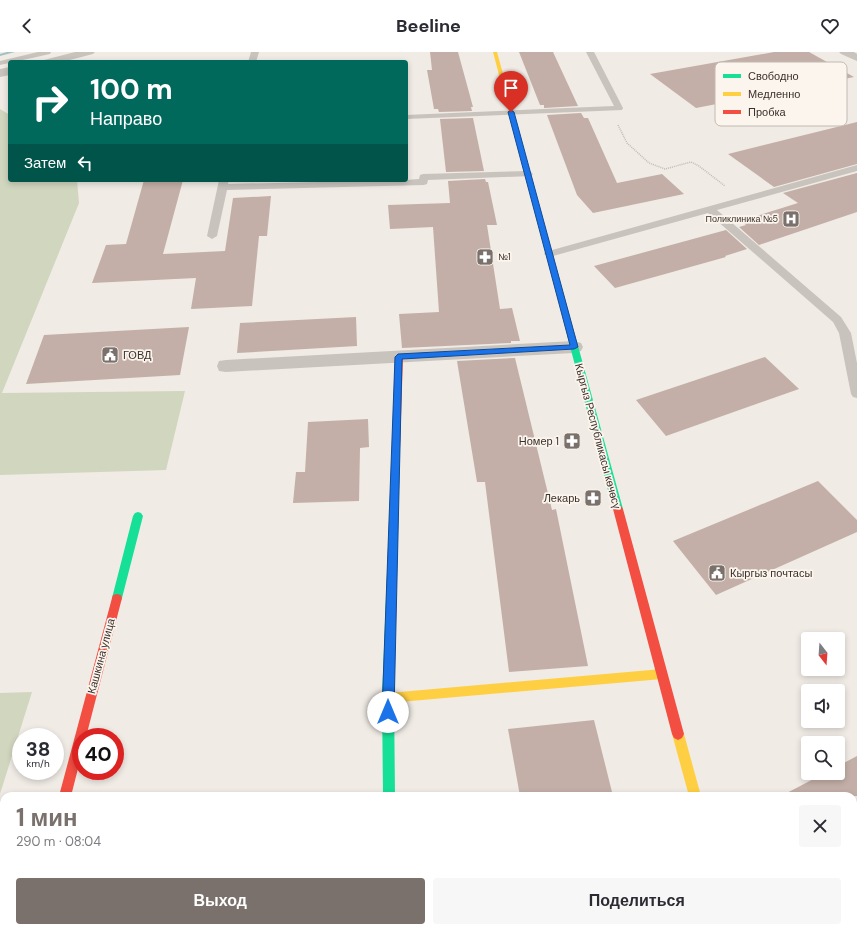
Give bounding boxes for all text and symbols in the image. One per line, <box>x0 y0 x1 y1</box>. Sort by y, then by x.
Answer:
text: Beeline <box>396 14 461 38</box>
icon: back <box>16 15 38 37</box>
icon: heart <box>819 15 841 37</box>
legend <box>715 62 847 126</box>
text: Свободно <box>748 69 799 83</box>
text: 100 m <box>90 71 173 108</box>
pin <box>494 71 528 112</box>
icon: right <box>24 76 76 128</box>
icon: arrive <box>500 77 522 99</box>
text: Медленно <box>748 87 800 101</box>
text: Пробка <box>748 105 786 119</box>
text: Направо <box>90 107 162 131</box>
icon: left <box>74 152 96 174</box>
text: Затем <box>24 153 66 173</box>
hospital icon: Поликлиника №5 <box>781 209 801 229</box>
place label: Поликлиника №5 <box>705 213 778 225</box>
pharmacy icon: №1 <box>475 247 495 267</box>
place label: №1 <box>498 251 511 263</box>
public building icon: ГОВД <box>100 345 120 365</box>
place label: ГОВД <box>123 348 152 362</box>
street label: Кыргыз Республикасы көчөсү <box>572 362 624 511</box>
pharmacy icon: Номер 1 <box>562 431 582 451</box>
place label: Номер 1 <box>519 434 559 448</box>
pharmacy icon: Лекарь <box>583 488 603 508</box>
place label: Лекарь <box>544 491 580 505</box>
public building icon: Кыргыз почтасы <box>707 563 727 583</box>
place label: Кыргыз почтасы <box>730 566 812 580</box>
street label: Кашкина улица <box>84 616 118 695</box>
north arrow <box>801 632 845 676</box>
map controls <box>801 632 845 780</box>
button: sound <box>801 684 845 728</box>
position arrow <box>367 691 409 733</box>
speed limit sign: 40 <box>72 728 124 780</box>
text: 38 <box>26 736 50 762</box>
button: search <box>801 736 845 780</box>
text: km/h <box>26 757 50 770</box>
text: 1 мин <box>16 802 77 833</box>
button: close <box>799 805 841 847</box>
text: 290 m · 08:04 <box>16 833 101 850</box>
button: Выход <box>16 878 425 924</box>
button: Поделиться <box>433 878 841 924</box>

